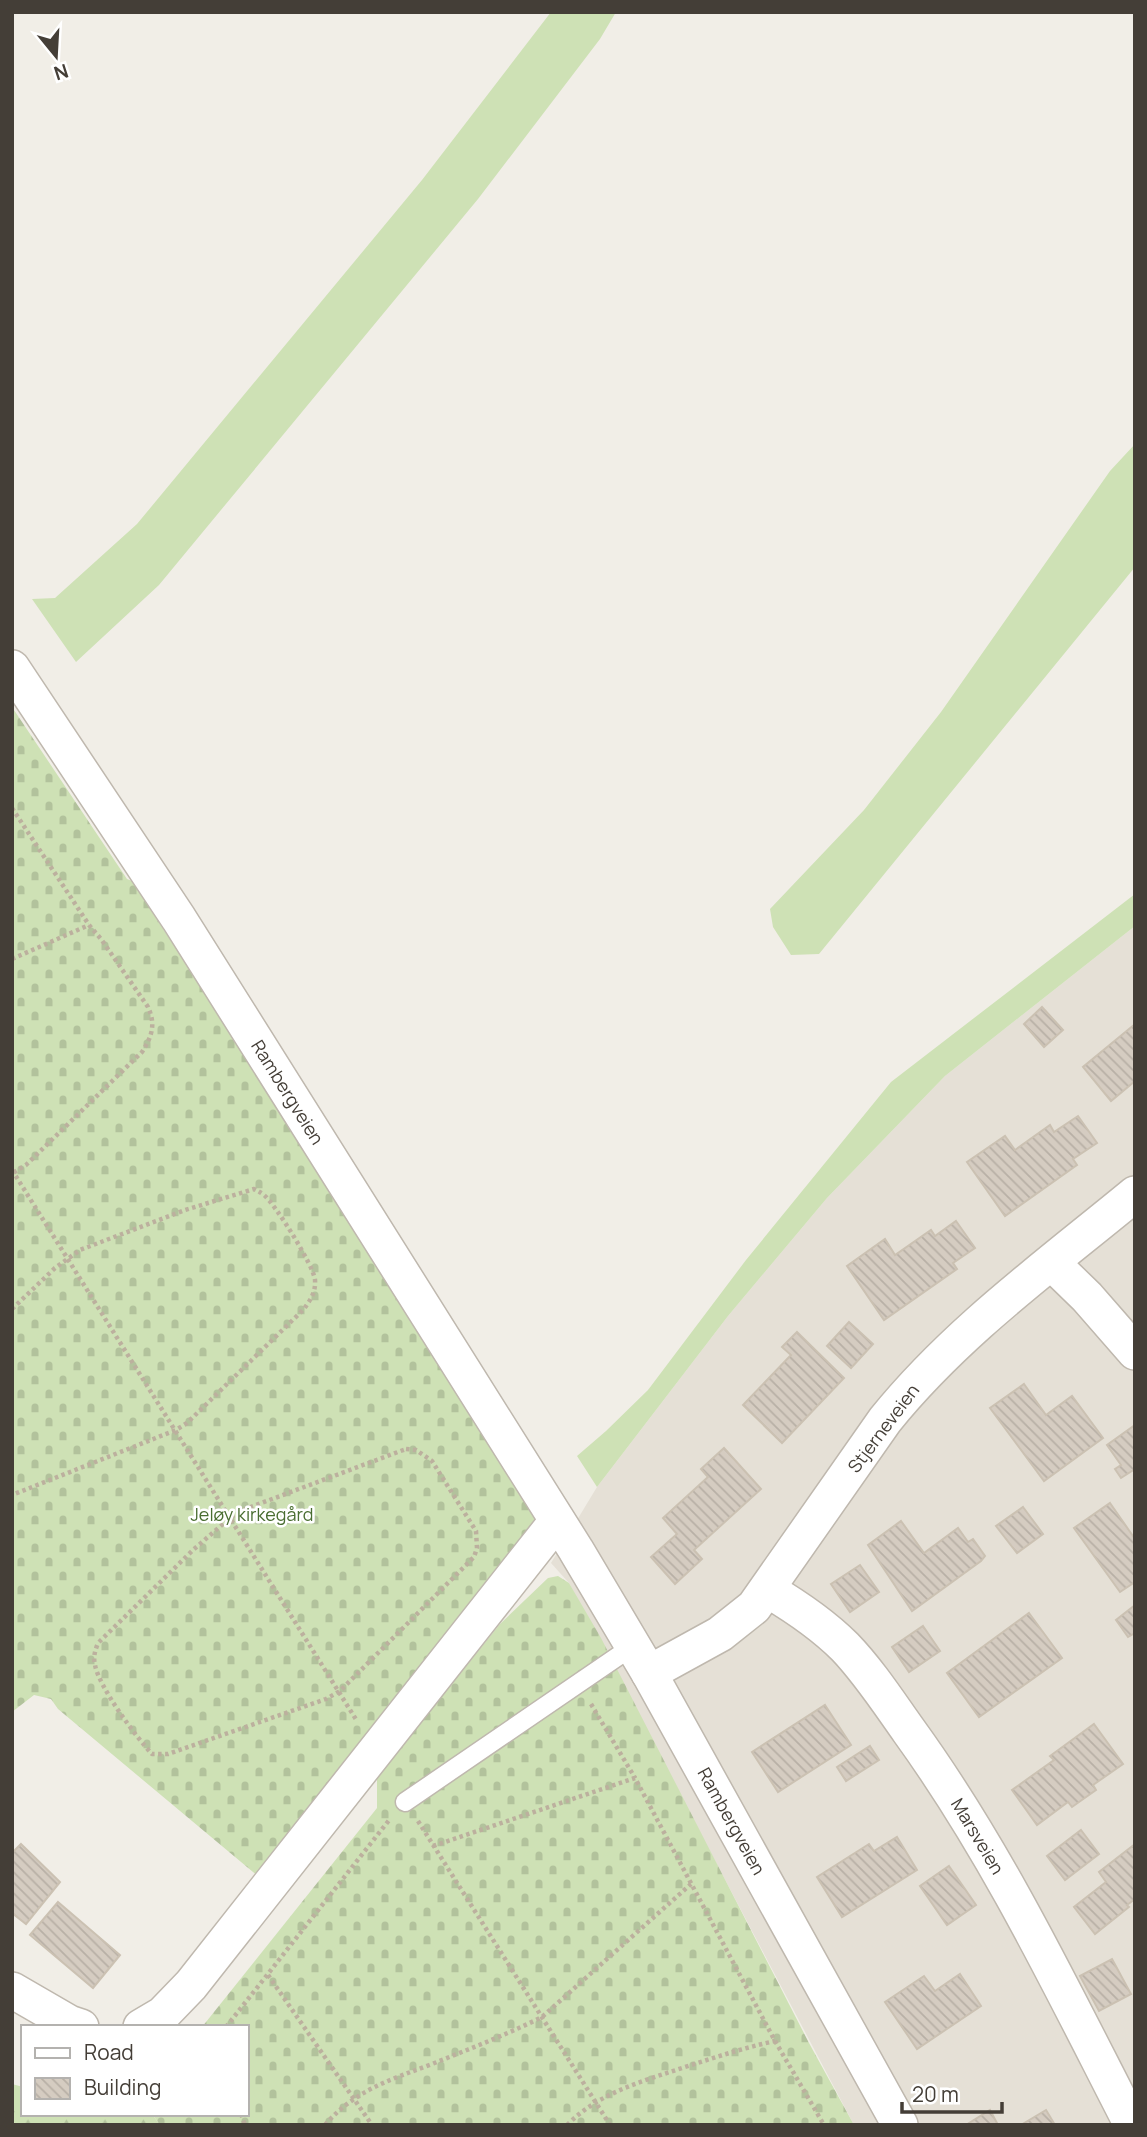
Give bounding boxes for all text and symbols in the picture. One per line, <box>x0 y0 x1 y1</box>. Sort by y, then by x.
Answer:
north arrow <box>21 21 91 91</box>
text: N <box>51 58 72 87</box>
street label: Rambergveien <box>246 1035 330 1149</box>
street label: Stjerneveien <box>842 1379 924 1477</box>
park label: Jeløy kirkegård <box>191 1502 313 1526</box>
street label: Rambergveien <box>693 1763 771 1879</box>
street label: Marsveien <box>946 1793 1010 1879</box>
legend <box>21 2025 248 2116</box>
text: Road <box>84 2038 134 2066</box>
scale bar <box>902 2070 1002 2114</box>
text: Building <box>84 2073 161 2101</box>
text: 20 m <box>912 2080 959 2108</box>

